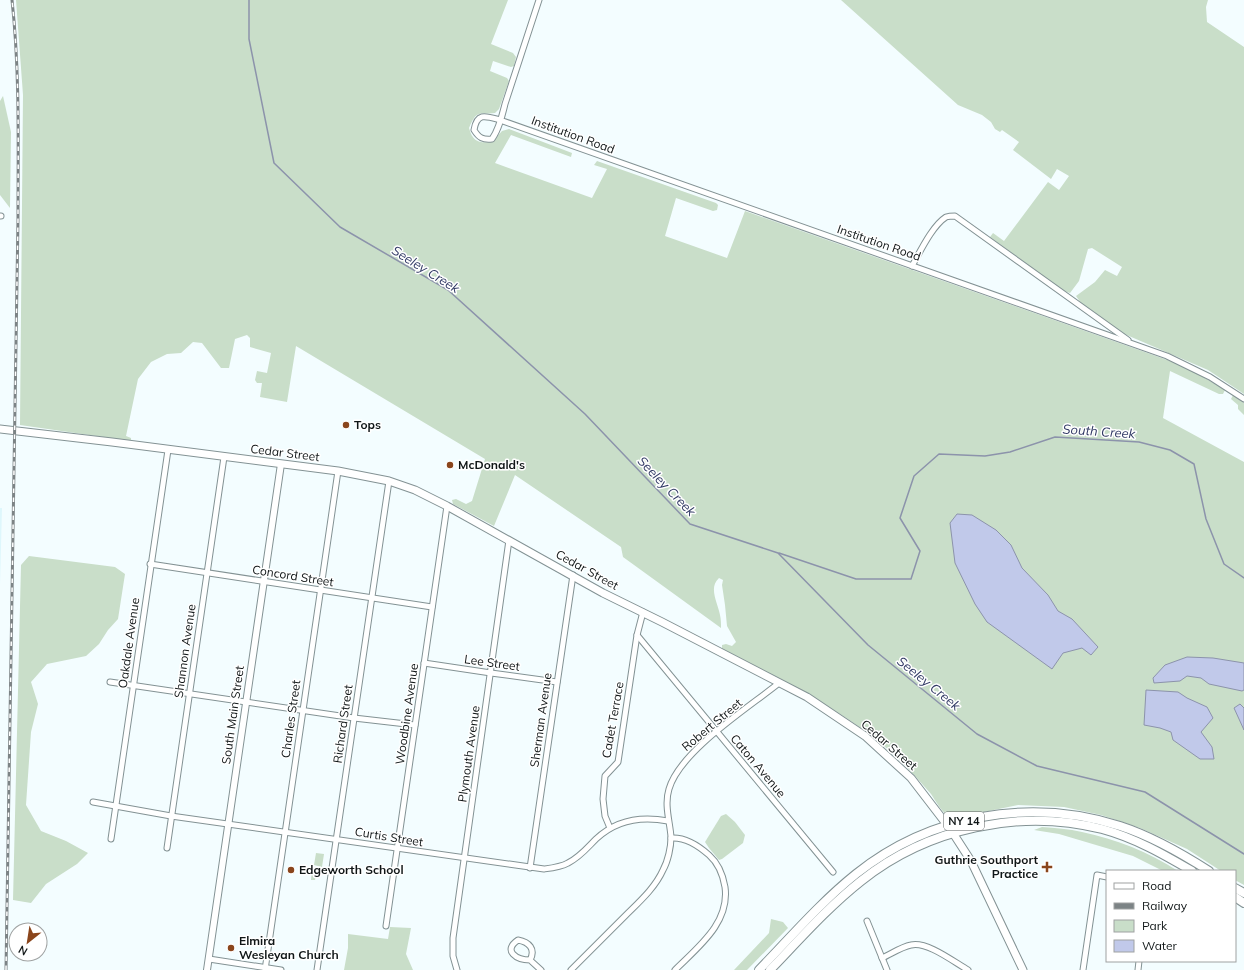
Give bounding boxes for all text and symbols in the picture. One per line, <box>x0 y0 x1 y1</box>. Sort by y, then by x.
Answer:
street label: Institution Road <box>529 112 617 157</box>
street label: Institution Road <box>835 221 923 264</box>
water label: Seeley Creek <box>389 242 463 296</box>
place label: Tops <box>354 417 381 432</box>
marker: Tops <box>341 420 351 430</box>
water label: South Creek <box>1062 420 1136 442</box>
street label: Cedar Street <box>250 441 320 464</box>
water label: Seeley Creek <box>635 453 700 519</box>
place label: McDonald's <box>458 457 525 472</box>
marker: McDonald's <box>445 460 455 470</box>
street label: Cedar Street <box>553 546 621 593</box>
street label: Concord Street <box>251 562 335 589</box>
street label: Oakdale Avenue <box>115 597 142 689</box>
street label: Shannon Avenue <box>170 603 199 699</box>
street label: Lee Street <box>463 651 521 674</box>
water label: Seeley Creek <box>894 653 964 714</box>
street label: Woodbine Avenue <box>392 662 421 766</box>
street label: South Main Street <box>218 665 247 765</box>
street label: Sherman Avenue <box>526 672 555 768</box>
street label: Charles Street <box>278 679 303 759</box>
street label: Cadet Terrace <box>598 681 627 759</box>
street label: Richard Street <box>330 684 355 764</box>
street label: Robert Street <box>679 695 745 754</box>
street label: Plymouth Avenue <box>454 705 483 803</box>
street label: Cedar Street <box>858 716 920 773</box>
street label: Caton Avenue <box>728 731 789 800</box>
road number: NY 14 <box>944 812 984 830</box>
street label: Curtis Street <box>354 824 424 849</box>
place label: Guthrie Southport Practice <box>935 852 1038 881</box>
marker: Guthrie Southport Practice <box>1041 861 1053 873</box>
place label: Edgeworth School <box>299 862 404 877</box>
marker: Edgeworth School <box>286 865 296 875</box>
legend <box>1106 870 1236 962</box>
text: Road <box>1142 878 1171 893</box>
text: Railway <box>1142 898 1188 913</box>
text: Park <box>1142 918 1168 933</box>
north arrow <box>8 922 48 962</box>
place label: Elmira Wesleyan Church <box>239 933 339 962</box>
text: Water <box>1142 938 1178 953</box>
text: N <box>16 943 30 959</box>
marker: Elmira Wesleyan Church <box>226 943 236 953</box>

